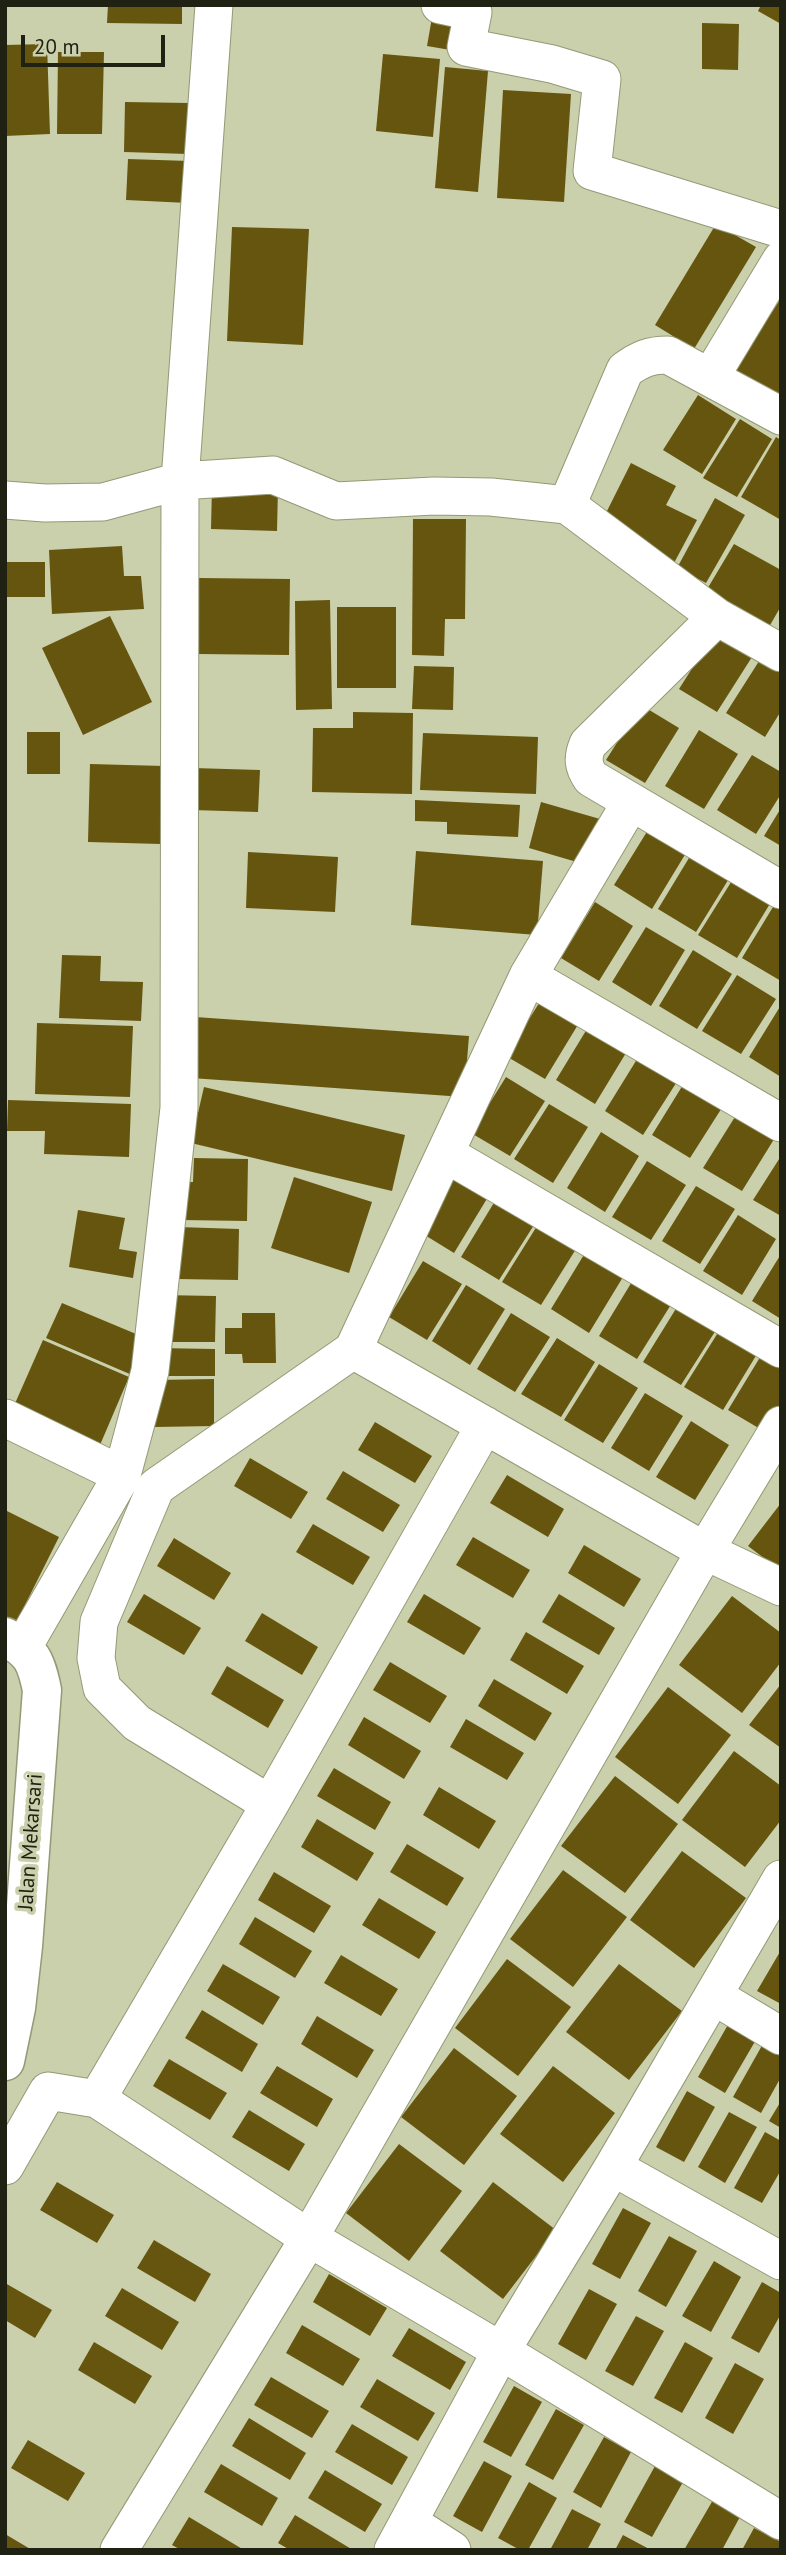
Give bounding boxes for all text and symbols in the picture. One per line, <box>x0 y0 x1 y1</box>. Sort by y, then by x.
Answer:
scale bar <box>24 21 168 65</box>
text: 20 m <box>34 33 80 60</box>
street label: Jalan Mekarsari <box>14 1773 48 1911</box>

